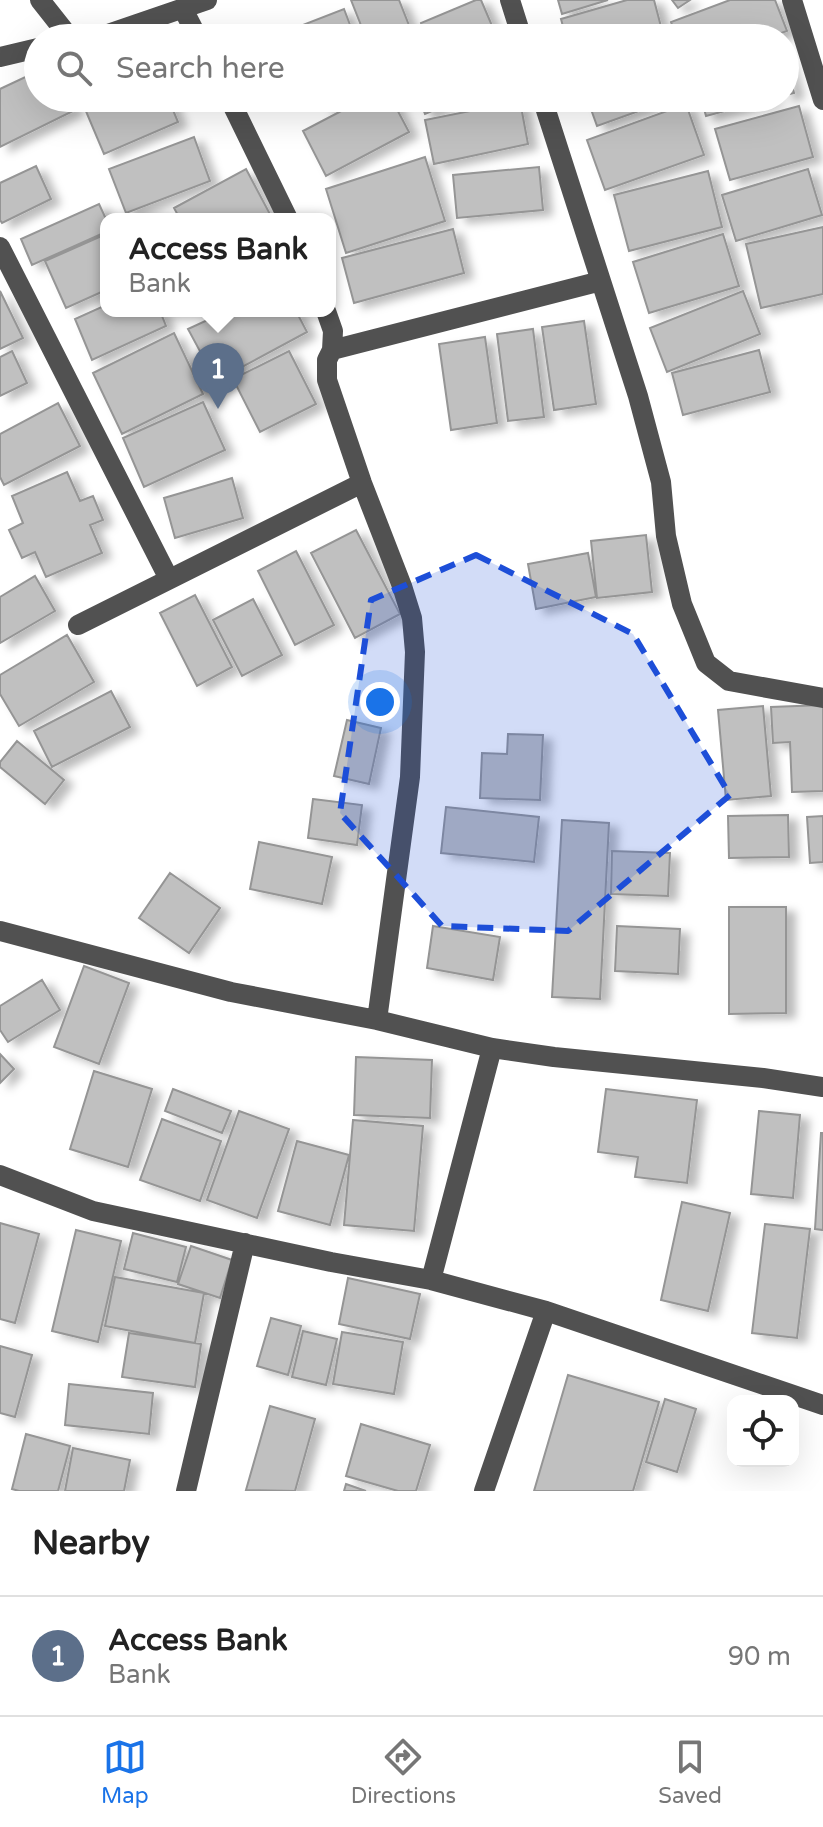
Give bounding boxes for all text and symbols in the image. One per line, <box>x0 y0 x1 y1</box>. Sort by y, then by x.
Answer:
search box <box>24 24 799 112</box>
icon: search <box>52 46 96 90</box>
text: Search here <box>116 50 285 87</box>
popup <box>100 213 336 317</box>
text: Access Bank <box>128 231 308 268</box>
text: Bank <box>128 268 191 299</box>
pin: 1 <box>192 343 244 409</box>
your location <box>360 682 400 722</box>
map controls <box>727 1395 799 1467</box>
button: locate <box>727 1395 799 1467</box>
text: Nearby <box>32 1523 150 1564</box>
text: Access Bank <box>108 1622 288 1659</box>
text: 1 <box>50 1641 66 1672</box>
text: 90 m <box>728 1641 791 1672</box>
text: Bank <box>108 1659 171 1690</box>
tab: Map <box>101 1735 149 1809</box>
tab: Directions <box>351 1735 456 1809</box>
tab: Saved <box>658 1735 722 1809</box>

